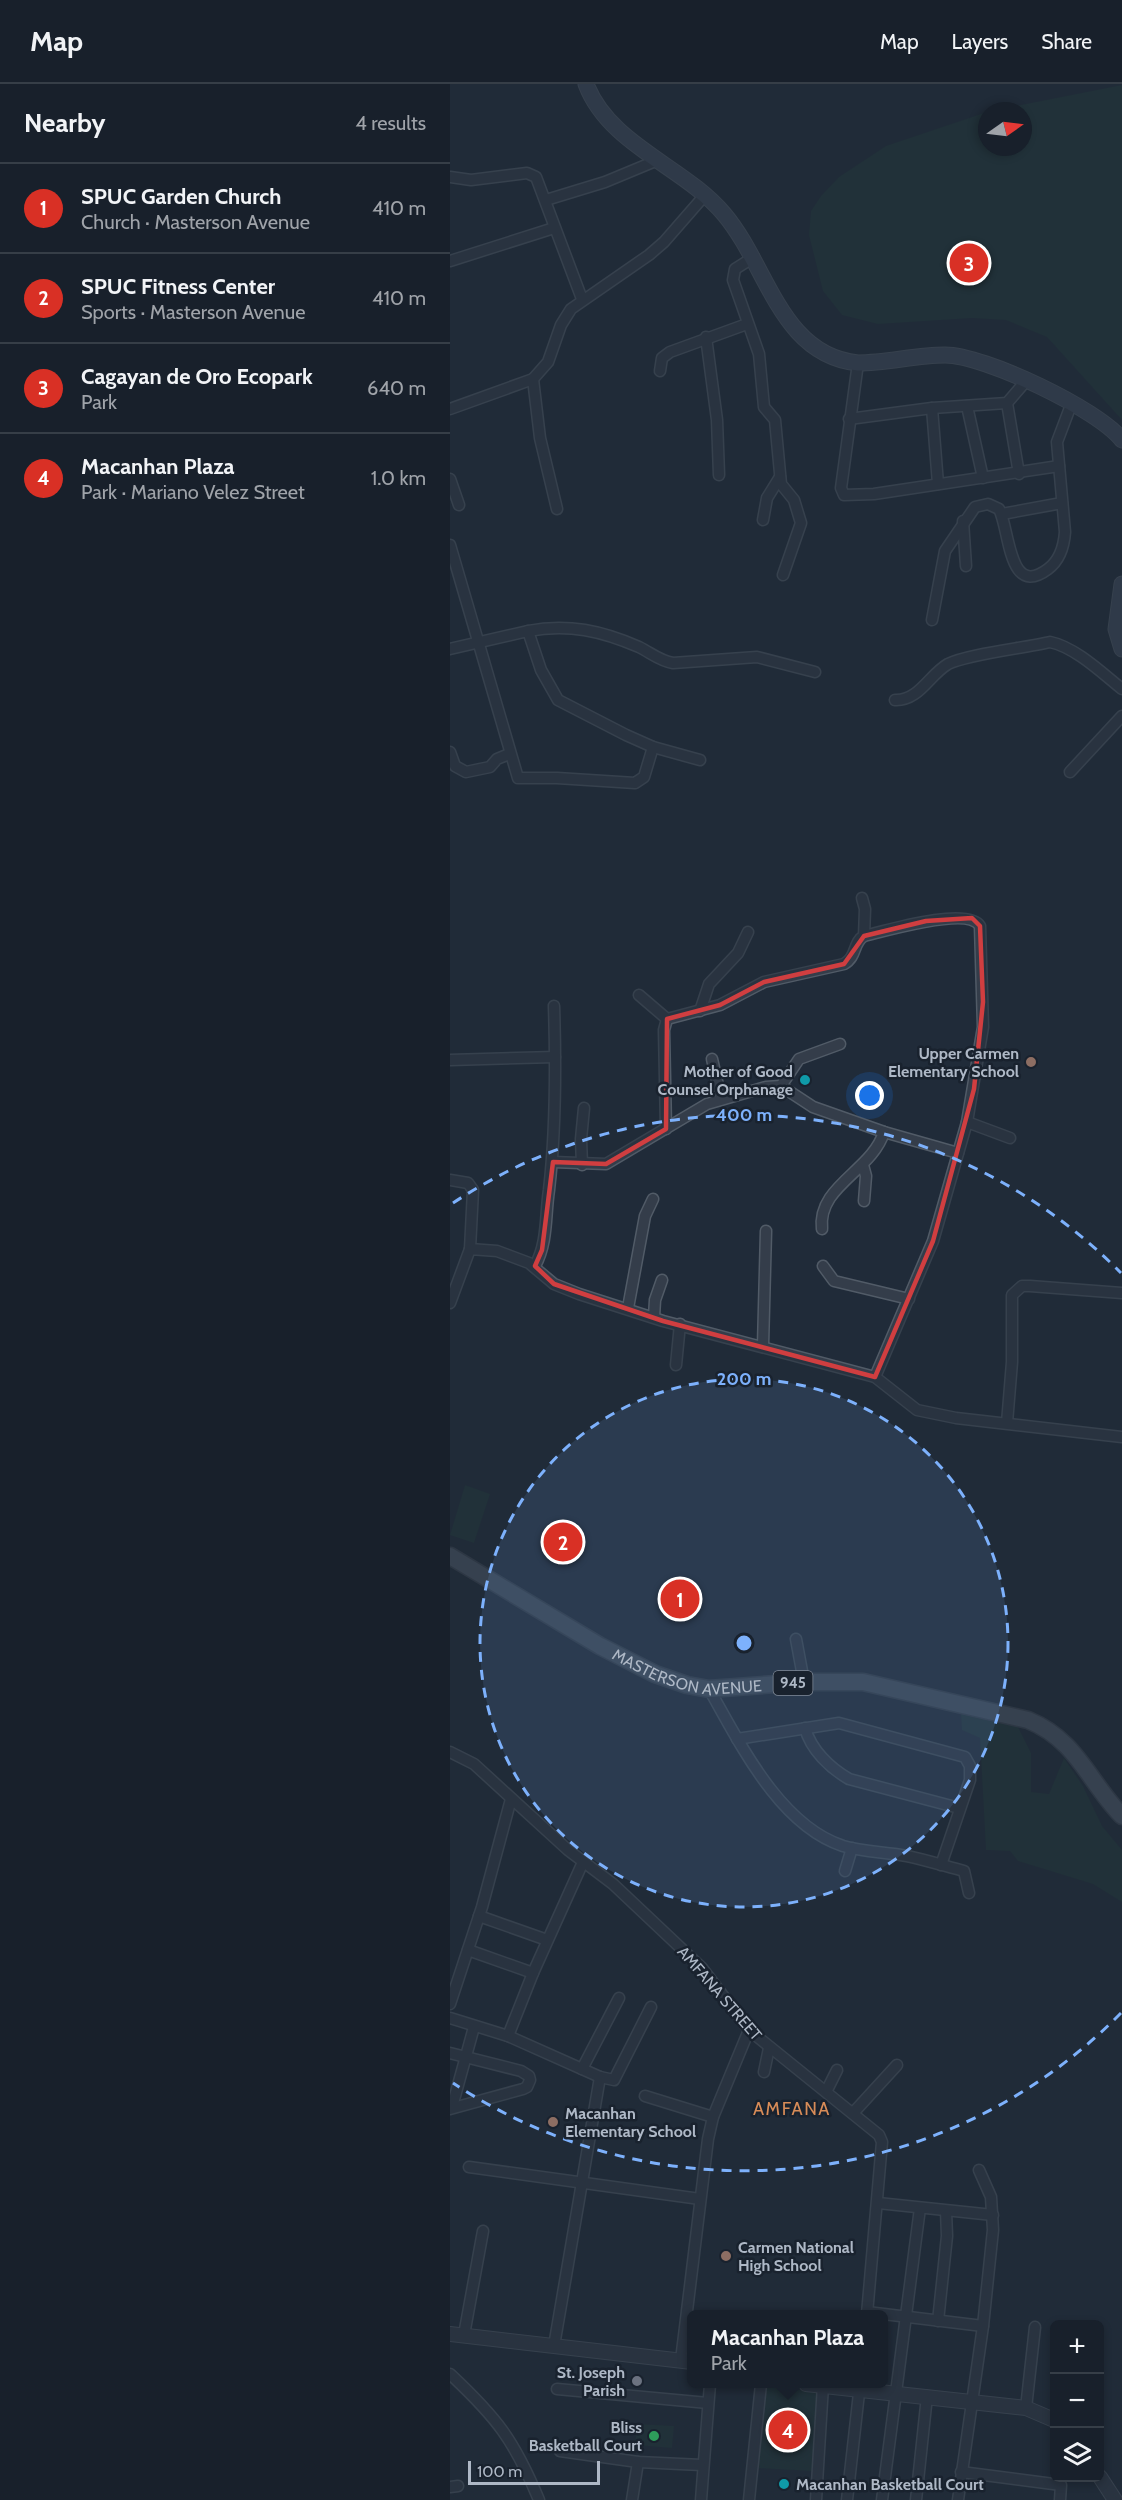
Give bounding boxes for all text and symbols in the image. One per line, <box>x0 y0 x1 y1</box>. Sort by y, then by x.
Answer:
text: Map <box>30 24 83 58</box>
text: Map <box>880 29 919 54</box>
text: Layers <box>952 29 1008 54</box>
text: Share <box>1041 29 1092 54</box>
north arrow <box>978 102 1032 156</box>
text: Nearby <box>24 107 105 139</box>
text: 4 results <box>355 111 426 135</box>
text: SPUC Garden Church <box>81 183 281 210</box>
text: 1 <box>40 196 47 220</box>
text: 410 m <box>372 196 426 220</box>
text: Church · Masterson Avenue <box>81 210 310 234</box>
pin: 3 <box>950 240 988 285</box>
text: SPUC Fitness Center <box>81 273 275 300</box>
text: 2 <box>38 286 49 310</box>
text: 410 m <box>372 286 426 310</box>
text: Sports · Masterson Avenue <box>81 300 305 324</box>
text: Cagayan de Oro Ecopark <box>81 363 313 390</box>
text: 3 <box>38 376 49 400</box>
text: 640 m <box>367 376 426 400</box>
text: Park <box>81 390 117 414</box>
text: Macanhan Plaza <box>81 453 235 480</box>
text: 4 <box>37 466 50 490</box>
text: 1.0 km <box>371 466 426 490</box>
text: Park · Mariano Velez Street <box>81 480 305 504</box>
place label: Upper Carmen Elementary School <box>888 1044 1019 1081</box>
marker: Upper Carmen Elementary School <box>1024 1055 1038 1069</box>
place label: Mother of Good Counsel Orphanage <box>658 1062 793 1099</box>
marker: Mother of Good Counsel Orphanage <box>798 1073 812 1087</box>
your location <box>855 1081 884 1110</box>
text: 400 m <box>716 1104 772 1126</box>
text: 200 m <box>717 1368 771 1390</box>
pin: 2 <box>544 1520 582 1564</box>
pin: 1 <box>660 1576 700 1622</box>
centre of rings <box>734 1633 754 1653</box>
street label: MASTERSON AVENUE <box>609 1645 763 1699</box>
road number: 945 <box>774 1671 812 1695</box>
street label: AMFANA STREET <box>674 1942 766 2045</box>
district label: AMFANA <box>753 2098 831 2120</box>
place label: Macanhan Elementary School <box>565 2104 696 2141</box>
marker: Macanhan Elementary School <box>546 2115 560 2129</box>
place label: Carmen National High School <box>738 2238 854 2275</box>
marker: Carmen National High School <box>719 2249 733 2263</box>
popup <box>687 2310 888 2388</box>
map controls <box>1050 2320 1104 2482</box>
button: + <box>1050 2320 1104 2374</box>
text: Macanhan Plaza <box>711 2324 864 2351</box>
text: Park <box>711 2351 747 2375</box>
place label: St. Joseph Parish <box>557 2363 625 2400</box>
marker: St. Joseph Parish <box>630 2374 644 2388</box>
button: − <box>1050 2374 1104 2428</box>
pin: 4 <box>768 2408 808 2452</box>
place label: Bliss Basketball Court <box>529 2418 642 2455</box>
button: layers <box>1050 2428 1104 2482</box>
marker: Bliss Basketball Court <box>647 2429 661 2443</box>
scale bar <box>468 2458 600 2486</box>
text: 100 m <box>477 2462 522 2481</box>
place label: Macanhan Basketball Court <box>796 2475 984 2494</box>
marker: Macanhan Basketball Court <box>777 2477 791 2491</box>

